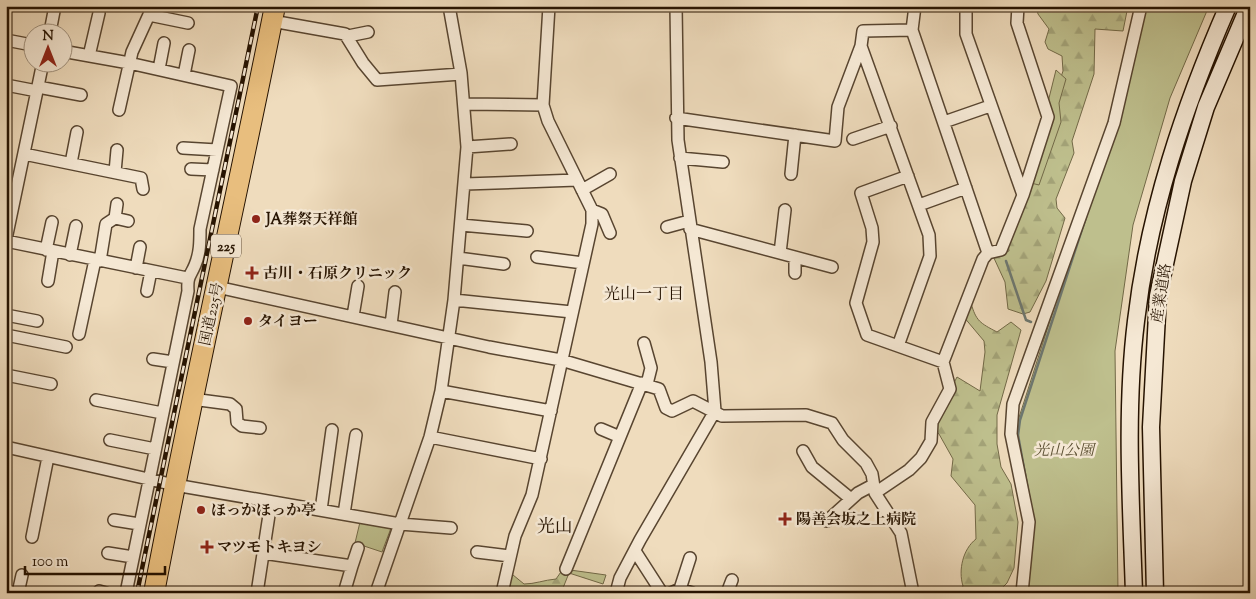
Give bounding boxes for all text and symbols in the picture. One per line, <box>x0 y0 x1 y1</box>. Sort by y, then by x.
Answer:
north arrow <box>22 22 72 72</box>
text: N <box>42 27 54 47</box>
place label: JA葬祭天祥館 <box>265 210 358 231</box>
marker: JA葬祭天祥館 <box>250 213 262 225</box>
road number: 225 <box>211 235 241 258</box>
street label: 産業道路 <box>1147 262 1178 325</box>
place label: 古川・石原クリニック <box>263 264 412 285</box>
marker: 古川・石原クリニック <box>245 266 259 280</box>
street label: 国道225号 <box>196 281 229 348</box>
district label: 光山一丁目 <box>604 284 684 307</box>
place label: タイヨー <box>258 312 318 333</box>
marker: タイヨー <box>242 315 254 327</box>
park label: 光山公園 <box>1034 441 1097 462</box>
place label: ほっかほっか亭 <box>211 501 316 522</box>
marker: ほっかほっか亭 <box>195 504 207 516</box>
place label: 陽善会坂之上病院 <box>796 510 916 531</box>
marker: 陽善会坂之上病院 <box>778 512 792 526</box>
district label: 光山 <box>537 515 573 541</box>
place label: マツモトキヨシ <box>217 538 322 559</box>
marker: マツモトキヨシ <box>201 541 213 553</box>
scale bar <box>25 544 165 576</box>
text: 100 m <box>32 552 69 573</box>

